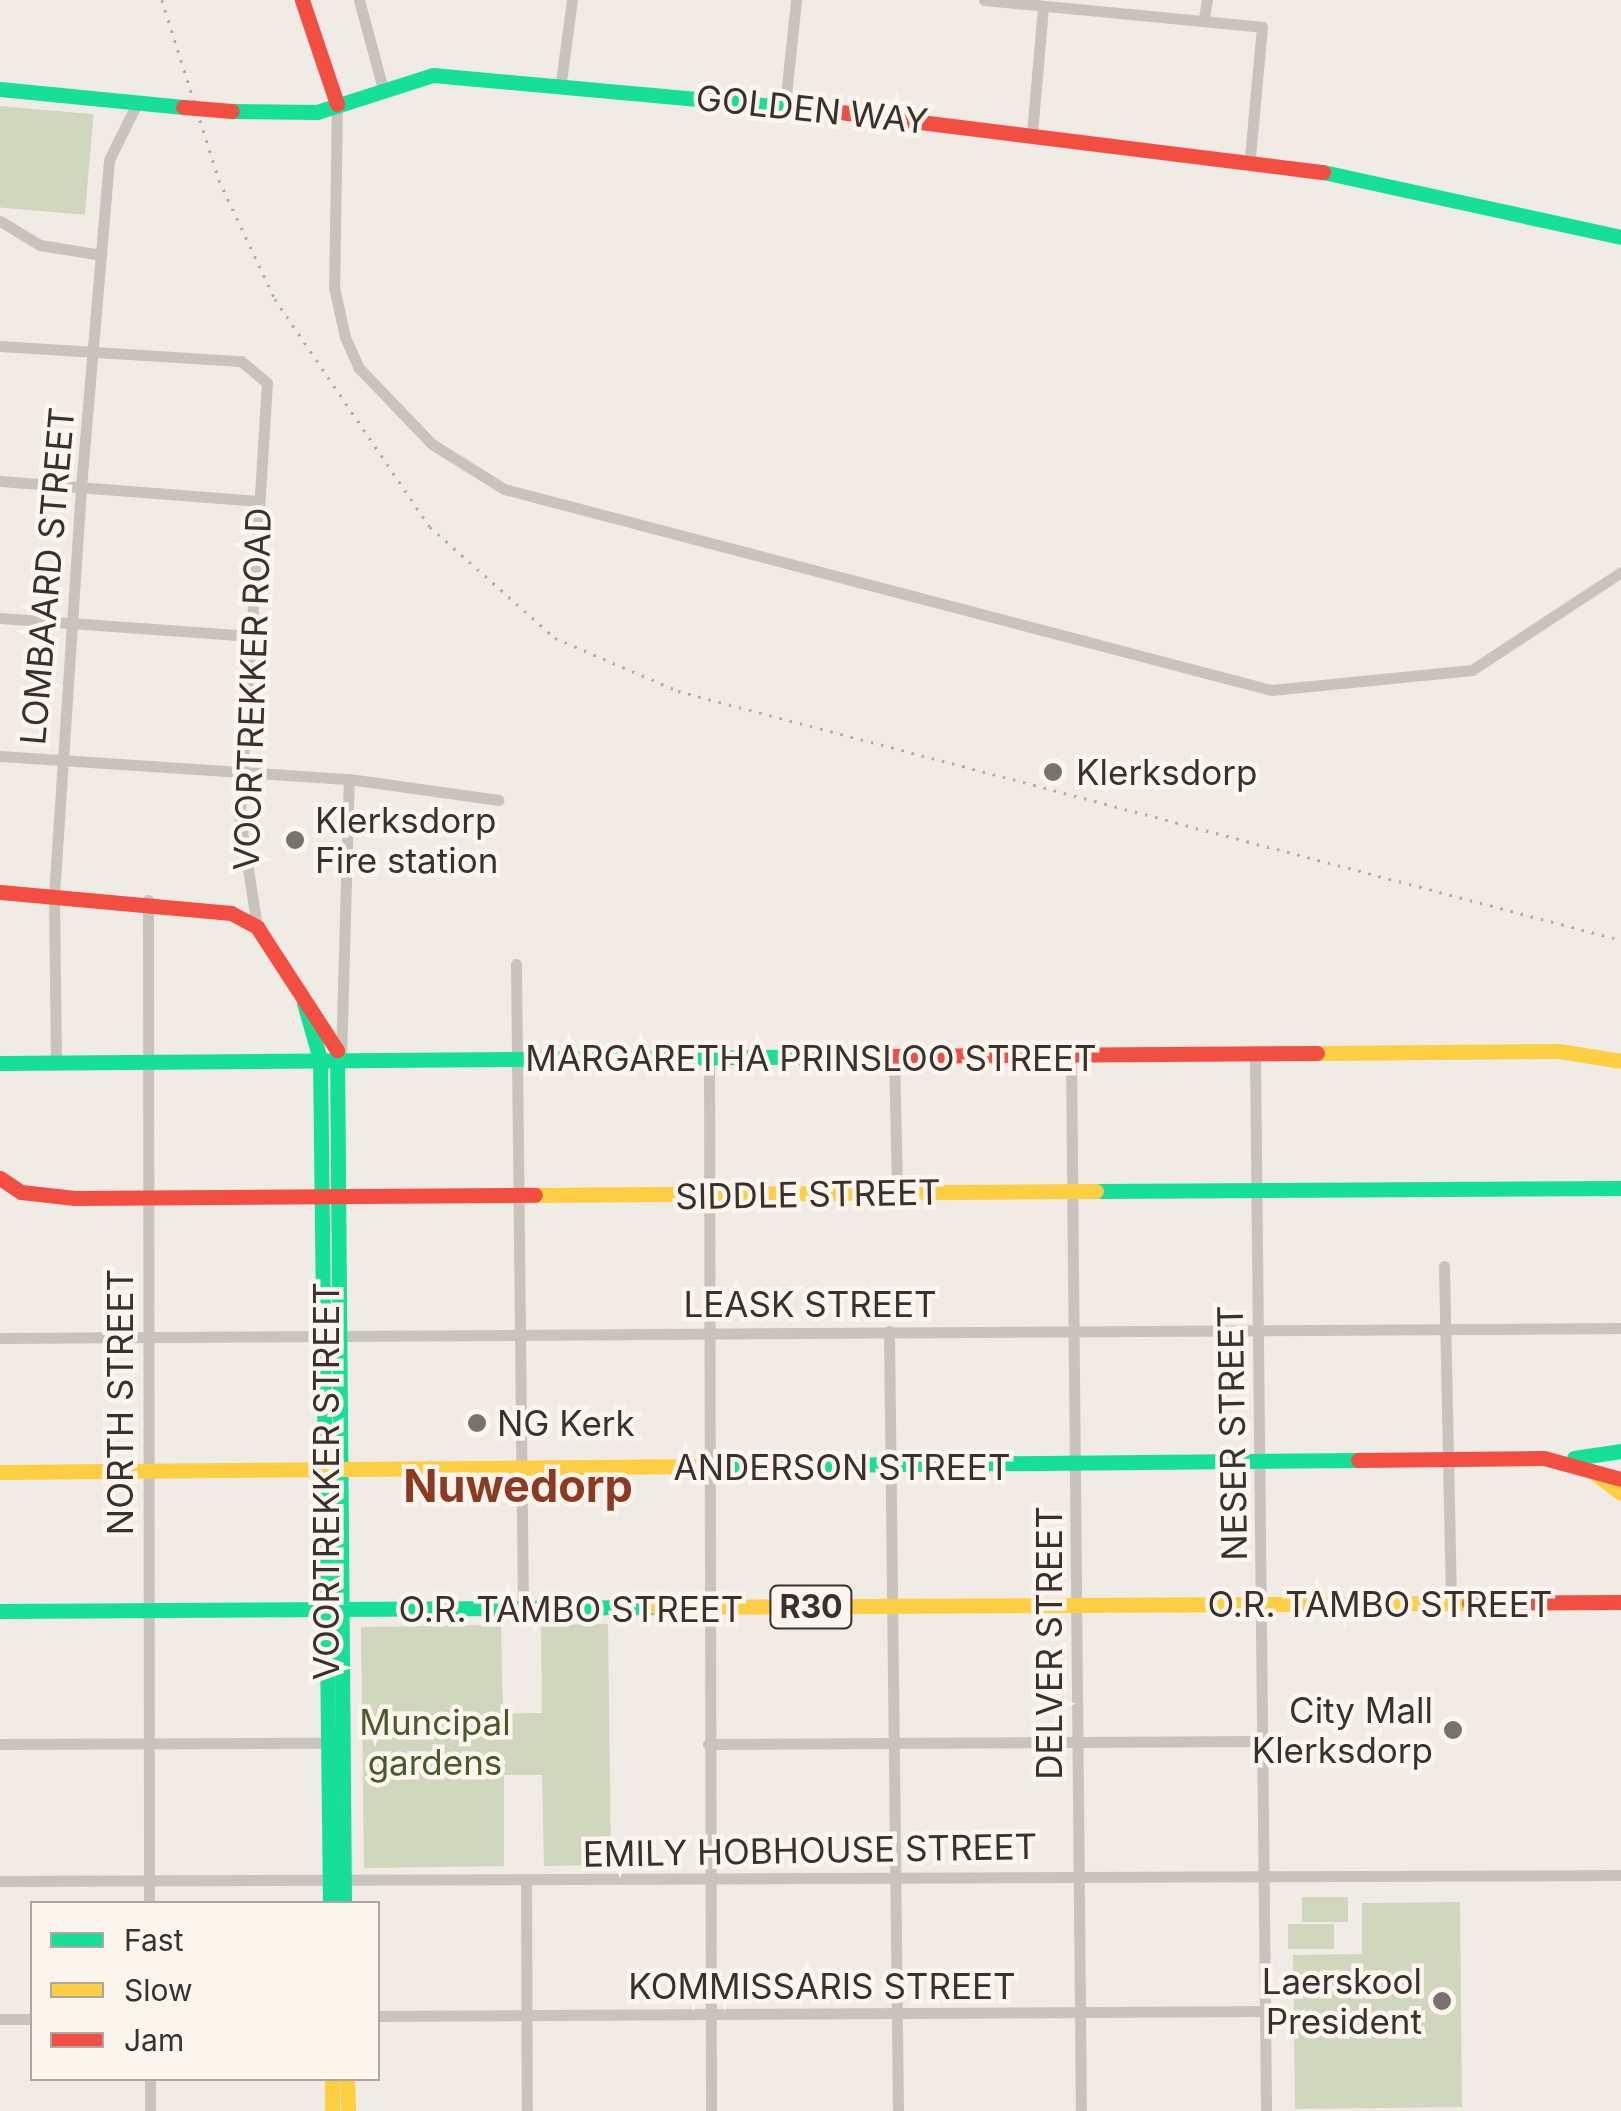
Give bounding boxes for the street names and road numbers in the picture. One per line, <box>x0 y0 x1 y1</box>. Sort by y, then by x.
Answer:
street label: GOLDEN WAY <box>694 76 930 142</box>
street label: LOMBAARD STREET <box>11 405 83 747</box>
street label: VOORTREKKER ROAD <box>225 507 279 871</box>
street label: MARGARETHA PRINSLOO STREET <box>525 1037 1097 1079</box>
street label: SIDDLE STREET <box>675 1171 941 1217</box>
street label: NORTH STREET <box>99 1269 141 1535</box>
street label: VOORTREKKER STREET <box>305 1282 347 1680</box>
street label: LEASK STREET <box>683 1283 937 1325</box>
street label: NESER STREET <box>1209 1305 1255 1561</box>
street label: ANDERSON STREET <box>673 1446 1011 1488</box>
street label: DELVER STREET <box>1028 1506 1070 1780</box>
road number: R30 <box>768 1580 854 1634</box>
street label: O.R. TAMBO STREET <box>1208 1583 1552 1625</box>
street label: O.R. TAMBO STREET <box>399 1588 743 1630</box>
street label: EMILY HOBHOUSE STREET <box>583 1825 1037 1875</box>
street label: KOMMISSARIS STREET <box>628 1965 1016 2007</box>

